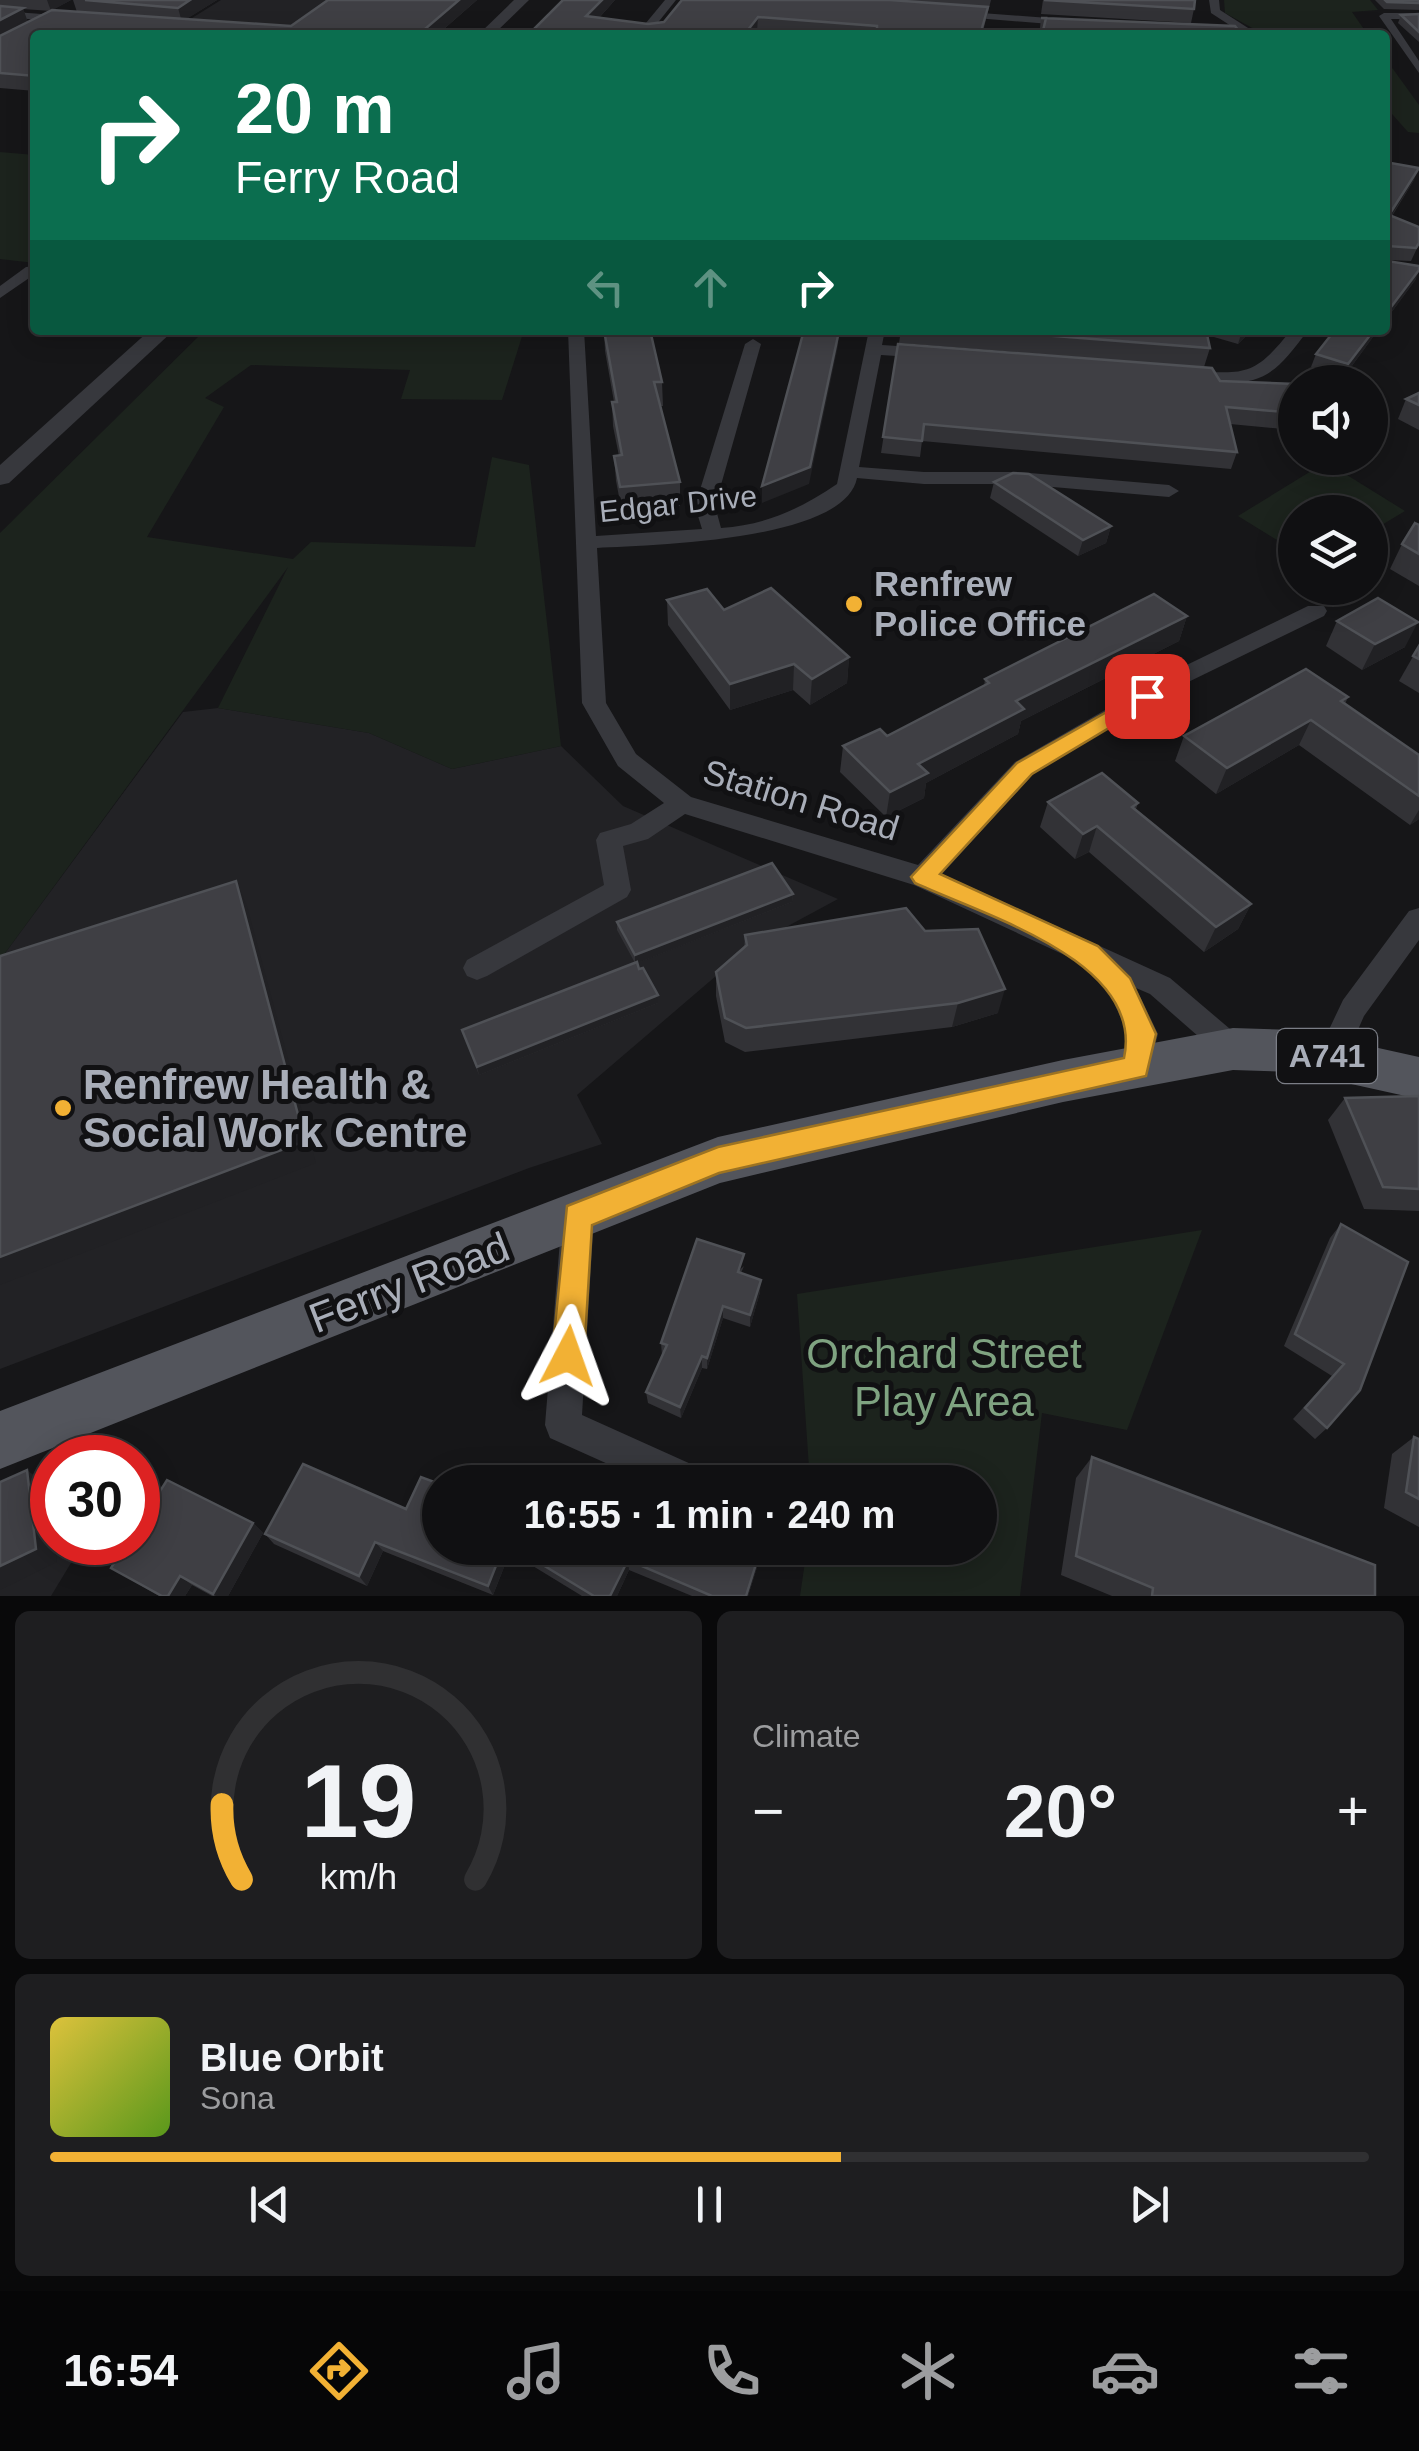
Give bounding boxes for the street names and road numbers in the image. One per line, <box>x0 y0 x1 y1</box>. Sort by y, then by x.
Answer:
street label: Edgar Drive <box>597 479 758 528</box>
street label: Station Road <box>699 751 904 848</box>
road number: A741 <box>1277 1029 1377 1083</box>
street label: Ferry Road <box>303 1223 516 1342</box>

